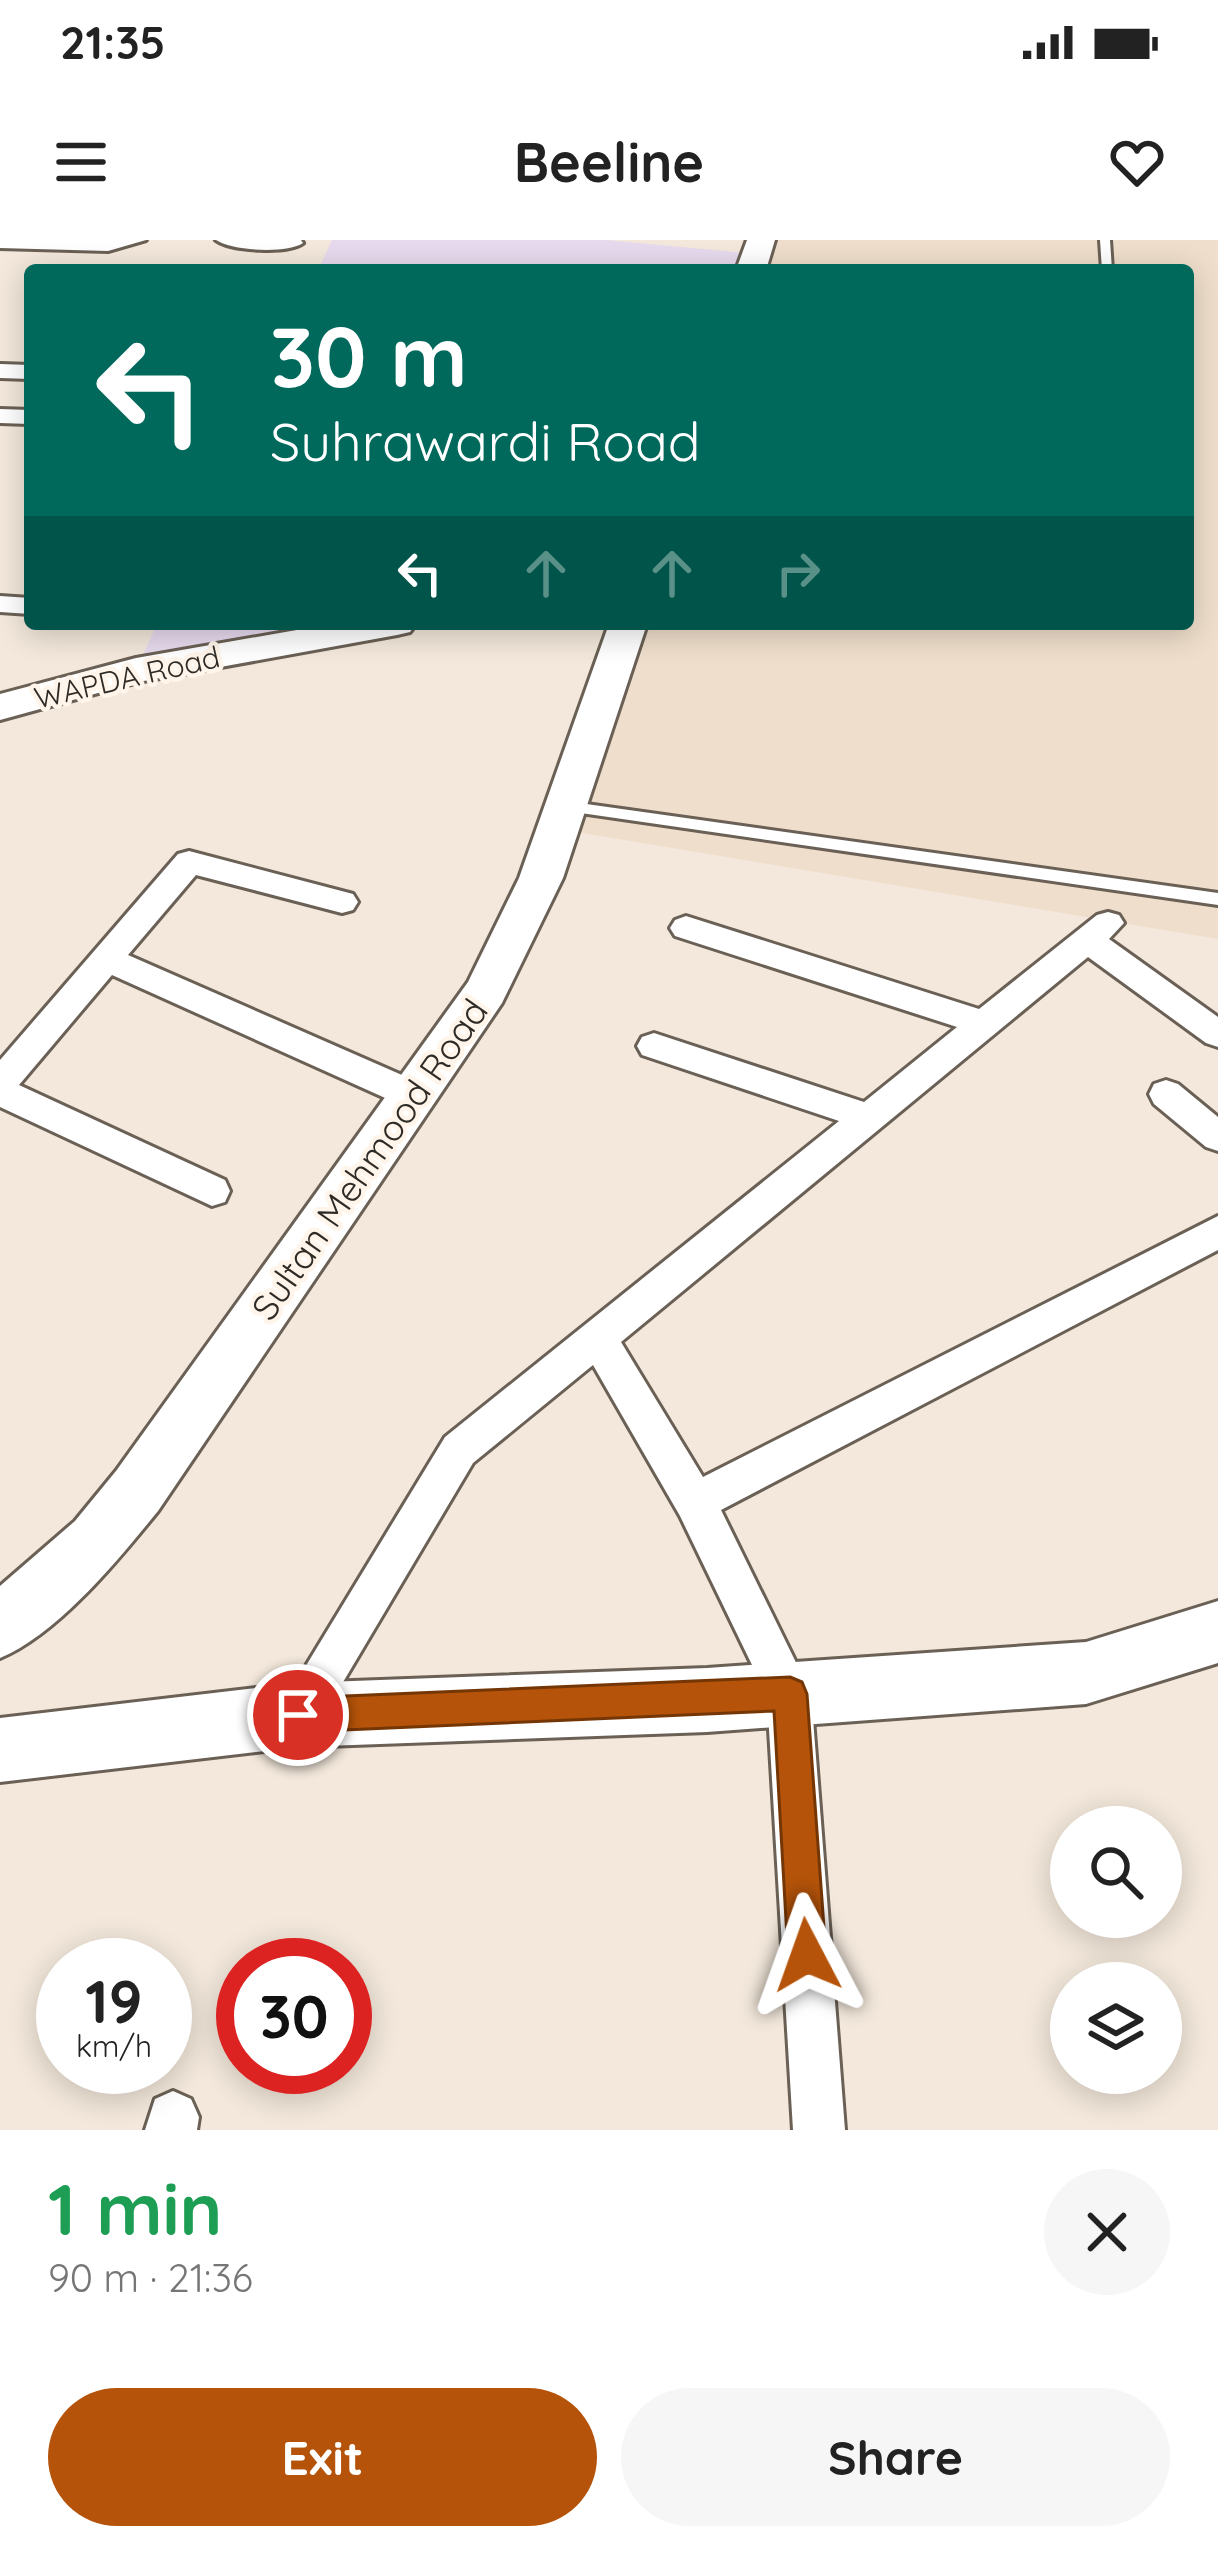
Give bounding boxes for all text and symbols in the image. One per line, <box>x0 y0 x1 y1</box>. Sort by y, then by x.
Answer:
text: 21:35 <box>60 14 165 70</box>
text: Beeline <box>514 128 704 196</box>
icon: menu <box>48 129 114 195</box>
icon: heart <box>1104 129 1170 195</box>
text: 30 m <box>270 303 468 408</box>
icon: left <box>72 312 228 468</box>
text: Suhrawardi Road <box>270 407 700 475</box>
icon: left <box>387 540 453 606</box>
icon: ahead <box>513 540 579 606</box>
icon: ahead <box>639 540 705 606</box>
icon: right <box>765 540 831 606</box>
street label: WAPDA Road <box>31 637 223 717</box>
street label: Sultan Mehmood Road <box>241 990 497 1328</box>
pin <box>247 1664 349 1766</box>
icon: arrive <box>265 1682 331 1748</box>
map controls <box>1050 1806 1182 2094</box>
button: search <box>1050 1806 1182 1938</box>
position arrow <box>744 1892 870 2018</box>
speed limit sign: 30 <box>216 1938 372 2094</box>
button: layers <box>1050 1962 1182 2094</box>
text: 19 <box>85 1963 143 2038</box>
text: km/h <box>76 2027 152 2065</box>
text: 1 min <box>48 2163 222 2253</box>
button: close <box>1044 2169 1170 2295</box>
text: 90 m · 21:36 <box>48 2253 253 2302</box>
button: Exit <box>48 2388 597 2526</box>
button: Share <box>621 2388 1170 2526</box>

